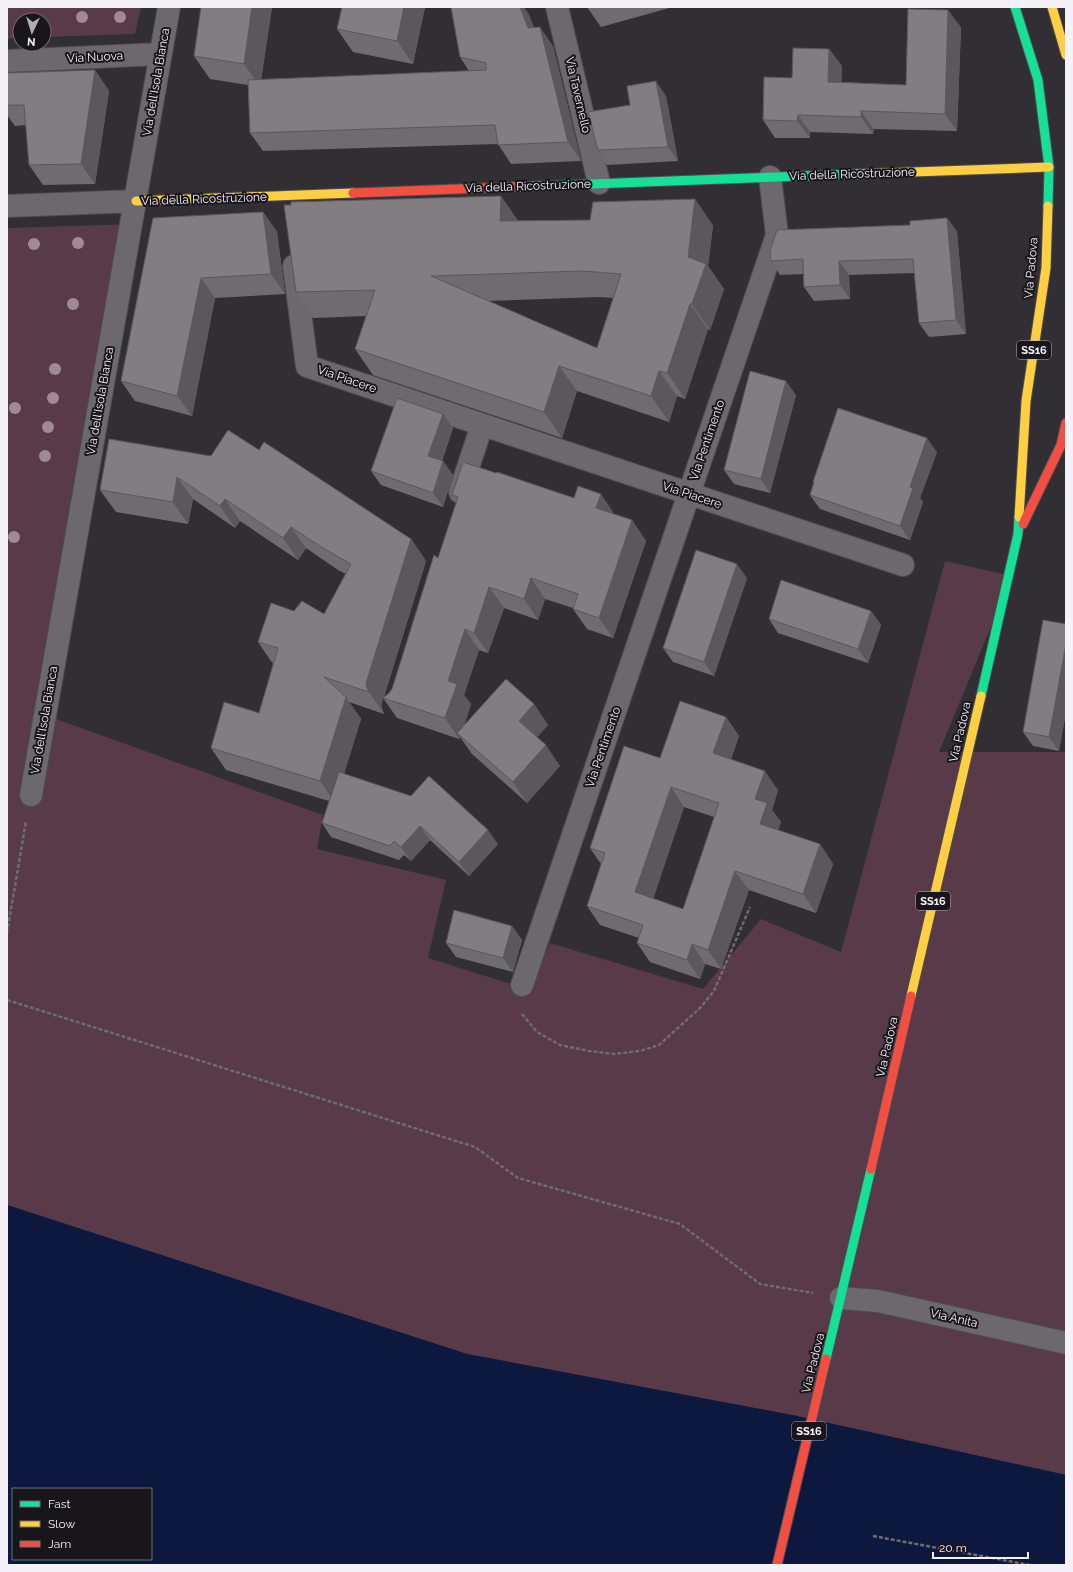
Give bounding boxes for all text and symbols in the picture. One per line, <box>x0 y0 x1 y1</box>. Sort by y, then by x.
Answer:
north arrow <box>12 12 52 52</box>
street label: Via dell'Isola Bianca <box>140 27 172 137</box>
text: N <box>27 35 36 48</box>
street label: Via Nuova <box>66 49 124 65</box>
street label: Via Tavernello <box>562 56 594 134</box>
street label: Via della Ricostruzione <box>789 165 915 183</box>
street label: Via della Ricostruzione <box>465 177 591 195</box>
street label: Via della Ricostruzione <box>141 190 267 208</box>
street label: Via Padova <box>1021 237 1041 299</box>
road number: SS16 <box>1017 341 1051 359</box>
street label: Via dell'Isola Bianca <box>84 346 116 456</box>
street label: Via Piacere <box>316 362 378 396</box>
street label: Via Pentimento <box>687 398 727 482</box>
street label: Via Piacere <box>661 479 723 511</box>
street label: Via dell'Isola Bianca <box>28 665 60 775</box>
street label: Via Padova <box>946 700 974 764</box>
street label: Via Pentimento <box>583 705 623 789</box>
road number: SS16 <box>916 892 950 910</box>
street label: Via Padova <box>873 1015 901 1079</box>
street label: Via Anita <box>929 1306 979 1330</box>
street label: Via Padova <box>799 1331 827 1395</box>
road number: SS16 <box>792 1422 826 1440</box>
legend <box>12 1488 152 1560</box>
text: Fast <box>48 1497 71 1511</box>
text: Slow <box>48 1517 75 1531</box>
scale bar <box>933 1534 1028 1560</box>
text: Jam <box>48 1537 71 1551</box>
text: 20 m <box>939 1541 967 1555</box>

